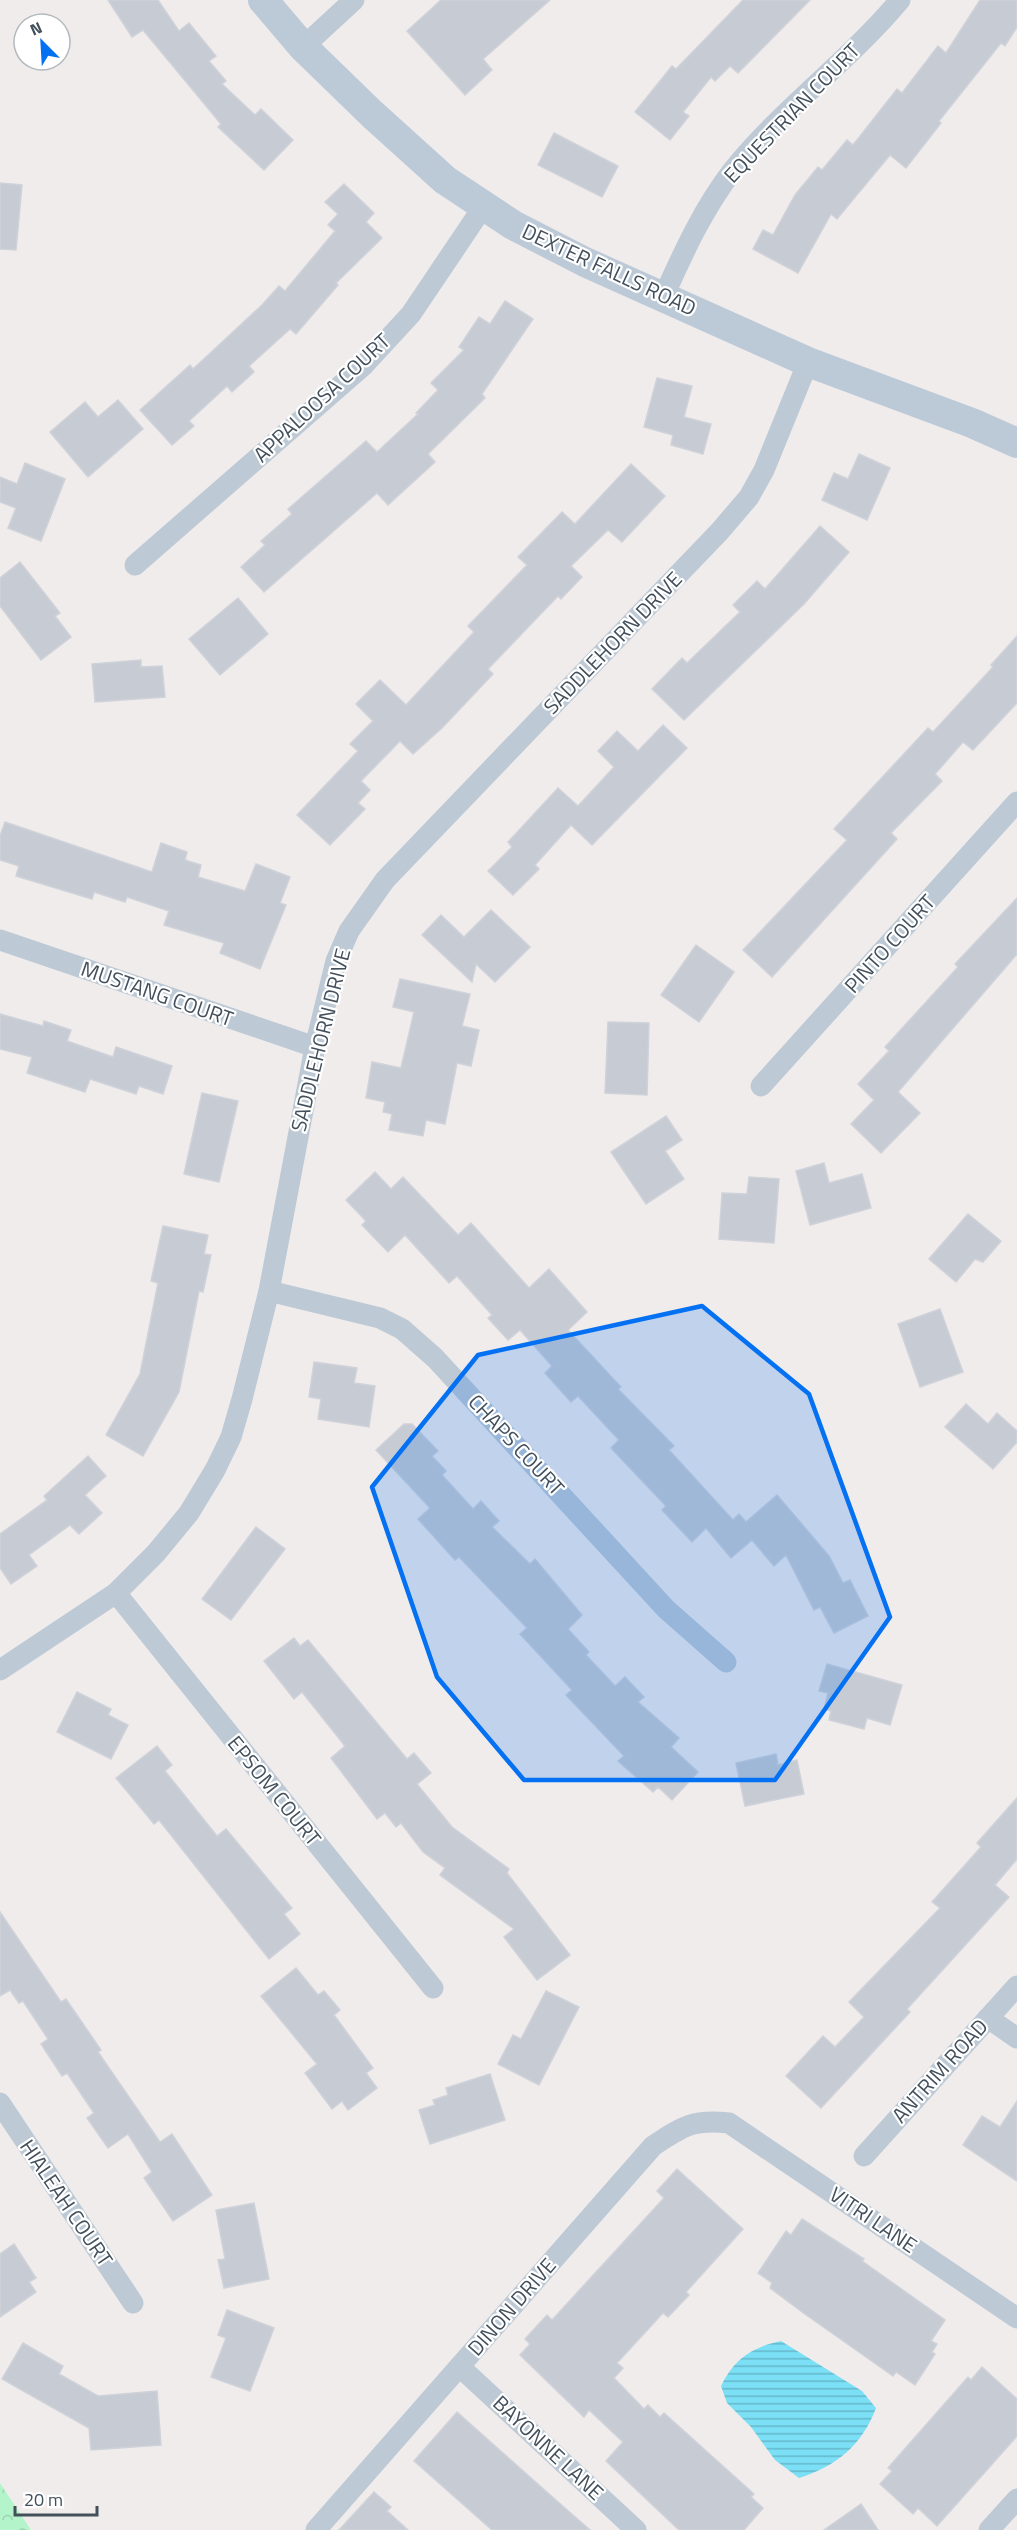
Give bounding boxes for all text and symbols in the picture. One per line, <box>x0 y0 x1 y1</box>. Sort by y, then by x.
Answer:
north arrow <box>12 12 72 72</box>
text: N <box>26 15 46 42</box>
street label: EQUESTRIAN COURT <box>716 35 867 190</box>
street label: DEXTER FALLS ROAD <box>517 215 702 323</box>
street label: APPALOOSA COURT <box>246 325 397 469</box>
street label: SADDLEHORN DRIVE <box>536 564 689 721</box>
street label: PINTO COURT <box>836 887 942 1000</box>
street label: SADDLEHORN DRIVE <box>282 945 358 1135</box>
street label: MUSTANG COURT <box>77 952 238 1034</box>
street label: CHAPS COURT <box>461 1386 572 1502</box>
street label: EPSOM COURT <box>220 1728 329 1852</box>
street label: ANTRIM ROAD <box>884 2011 995 2130</box>
street label: HIALEAH COURT <box>12 2132 121 2272</box>
street label: VITRI LANE <box>823 2178 924 2260</box>
street label: DINON DRIVE <box>459 2250 563 2363</box>
street label: BAYONNE LANE <box>486 2387 611 2507</box>
scale bar <box>15 2479 98 2517</box>
text: 20 m <box>24 2486 63 2513</box>

